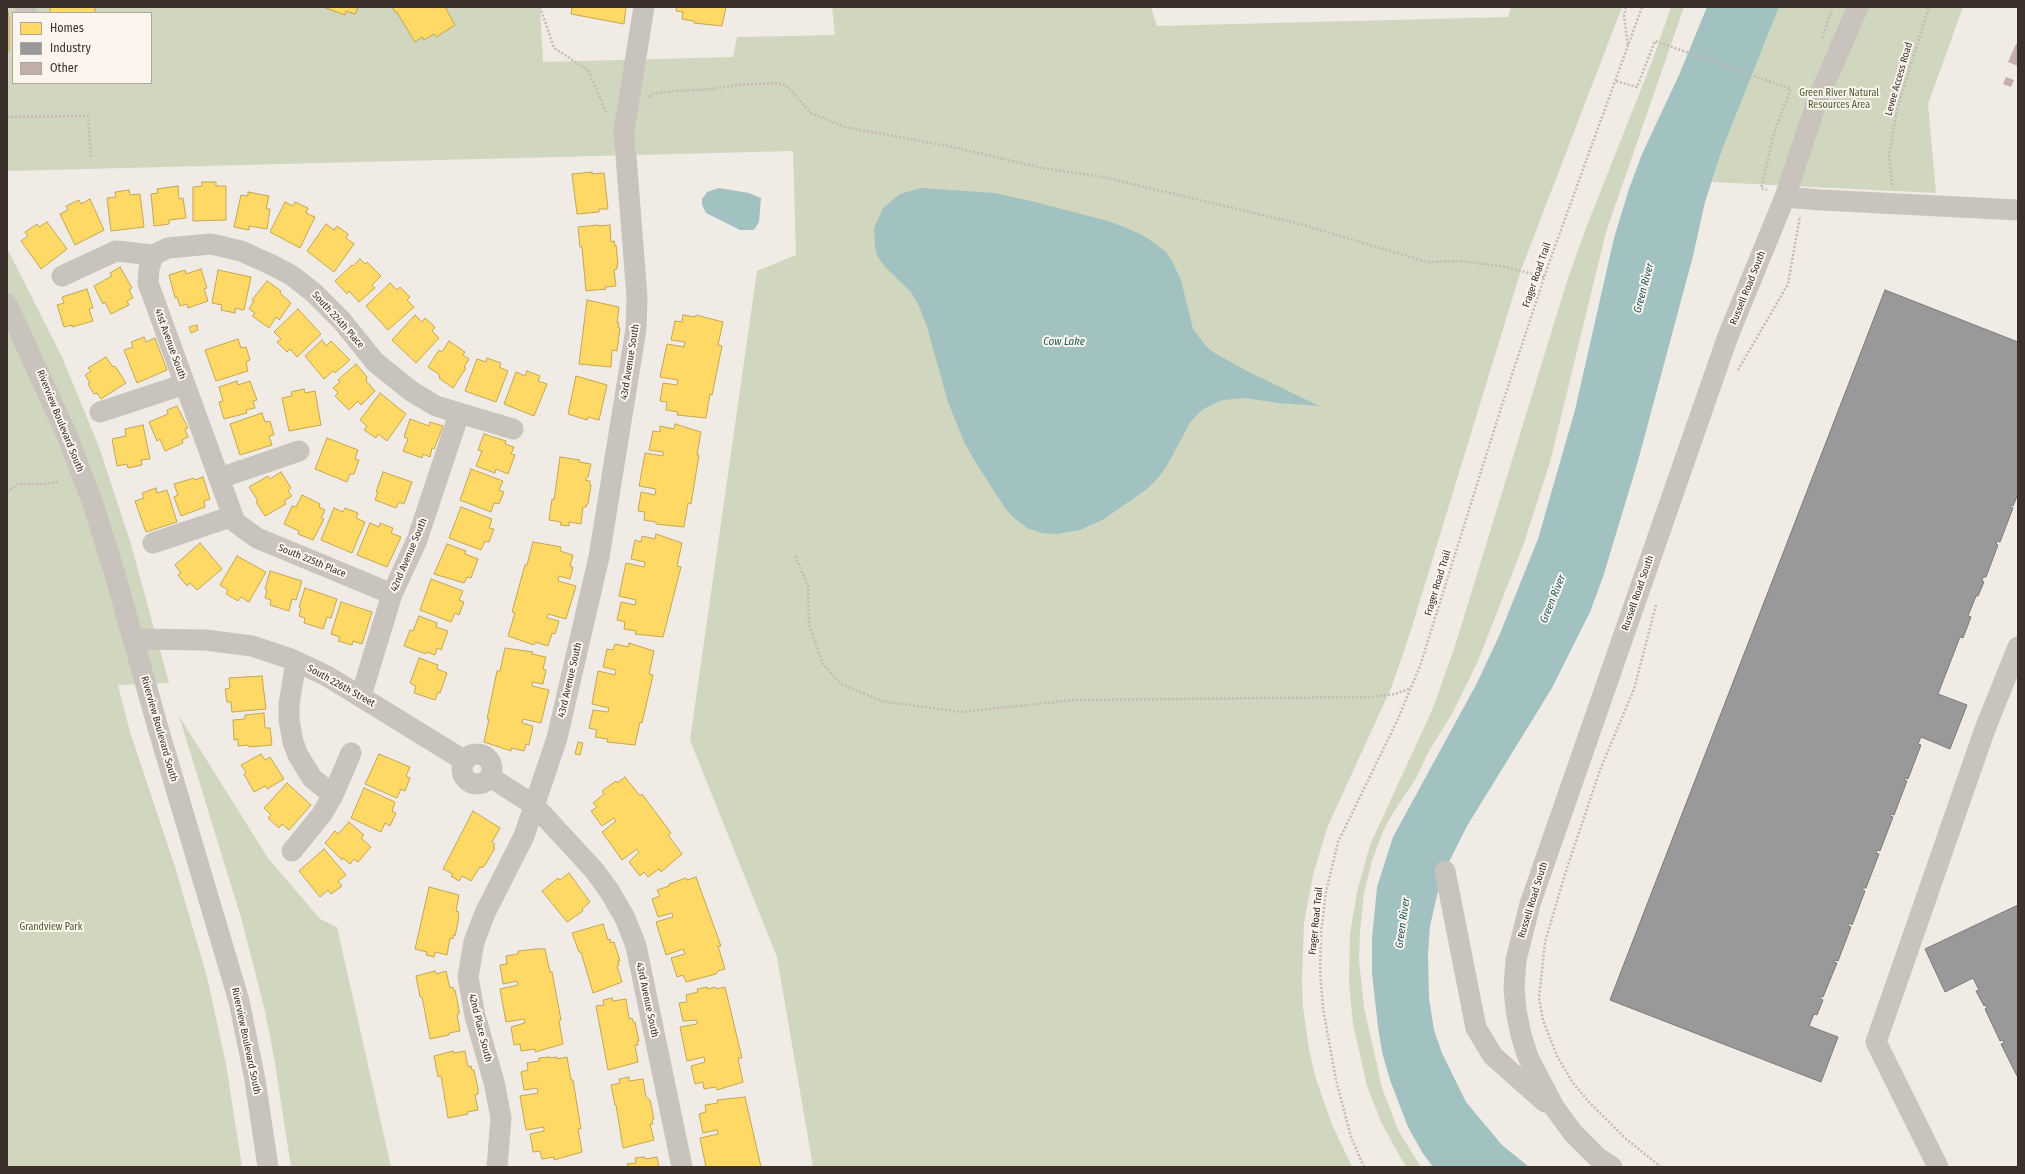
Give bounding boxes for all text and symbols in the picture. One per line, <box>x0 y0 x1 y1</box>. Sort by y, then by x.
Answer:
legend <box>12 12 152 84</box>
text: Homes <box>50 21 84 35</box>
text: Industry <box>50 41 91 55</box>
street label: Levee Access Road <box>1883 41 1915 117</box>
text: Other <box>50 61 78 75</box>
park label: Green River Natural Resources Area <box>1799 87 1879 110</box>
street label: Frager Road Trail <box>1520 241 1554 309</box>
street label: Russell Road South <box>1728 249 1768 327</box>
water label: Green River <box>1631 262 1657 314</box>
street label: South 224th Place <box>309 289 367 351</box>
street label: 41st Avenue South <box>152 307 188 381</box>
street label: 43rd Avenue South <box>618 323 642 401</box>
water label: Cow Lake <box>1043 335 1085 349</box>
street label: Riverview Boulevard South <box>34 368 86 474</box>
street label: 42nd Avenue South <box>388 517 430 593</box>
street label: South 225th Place <box>276 542 348 580</box>
street label: Frager Road Trail <box>1422 549 1454 617</box>
street label: Russell Road South <box>1620 554 1656 632</box>
water label: Green River <box>1537 573 1569 625</box>
street label: 43rd Avenue South <box>556 641 584 719</box>
street label: South 226th Street <box>305 662 377 710</box>
street label: Riverview Boulevard South <box>138 675 180 783</box>
street label: Russell Road South <box>1516 861 1550 939</box>
street label: Frager Road Trail <box>1306 887 1326 955</box>
water label: Green River <box>1393 897 1413 949</box>
park label: Grandview Park <box>19 921 83 933</box>
street label: 43rd Avenue South <box>633 961 661 1039</box>
street label: Riverview Boulevard South <box>229 986 263 1096</box>
street label: 42nd Place South <box>466 993 494 1063</box>

